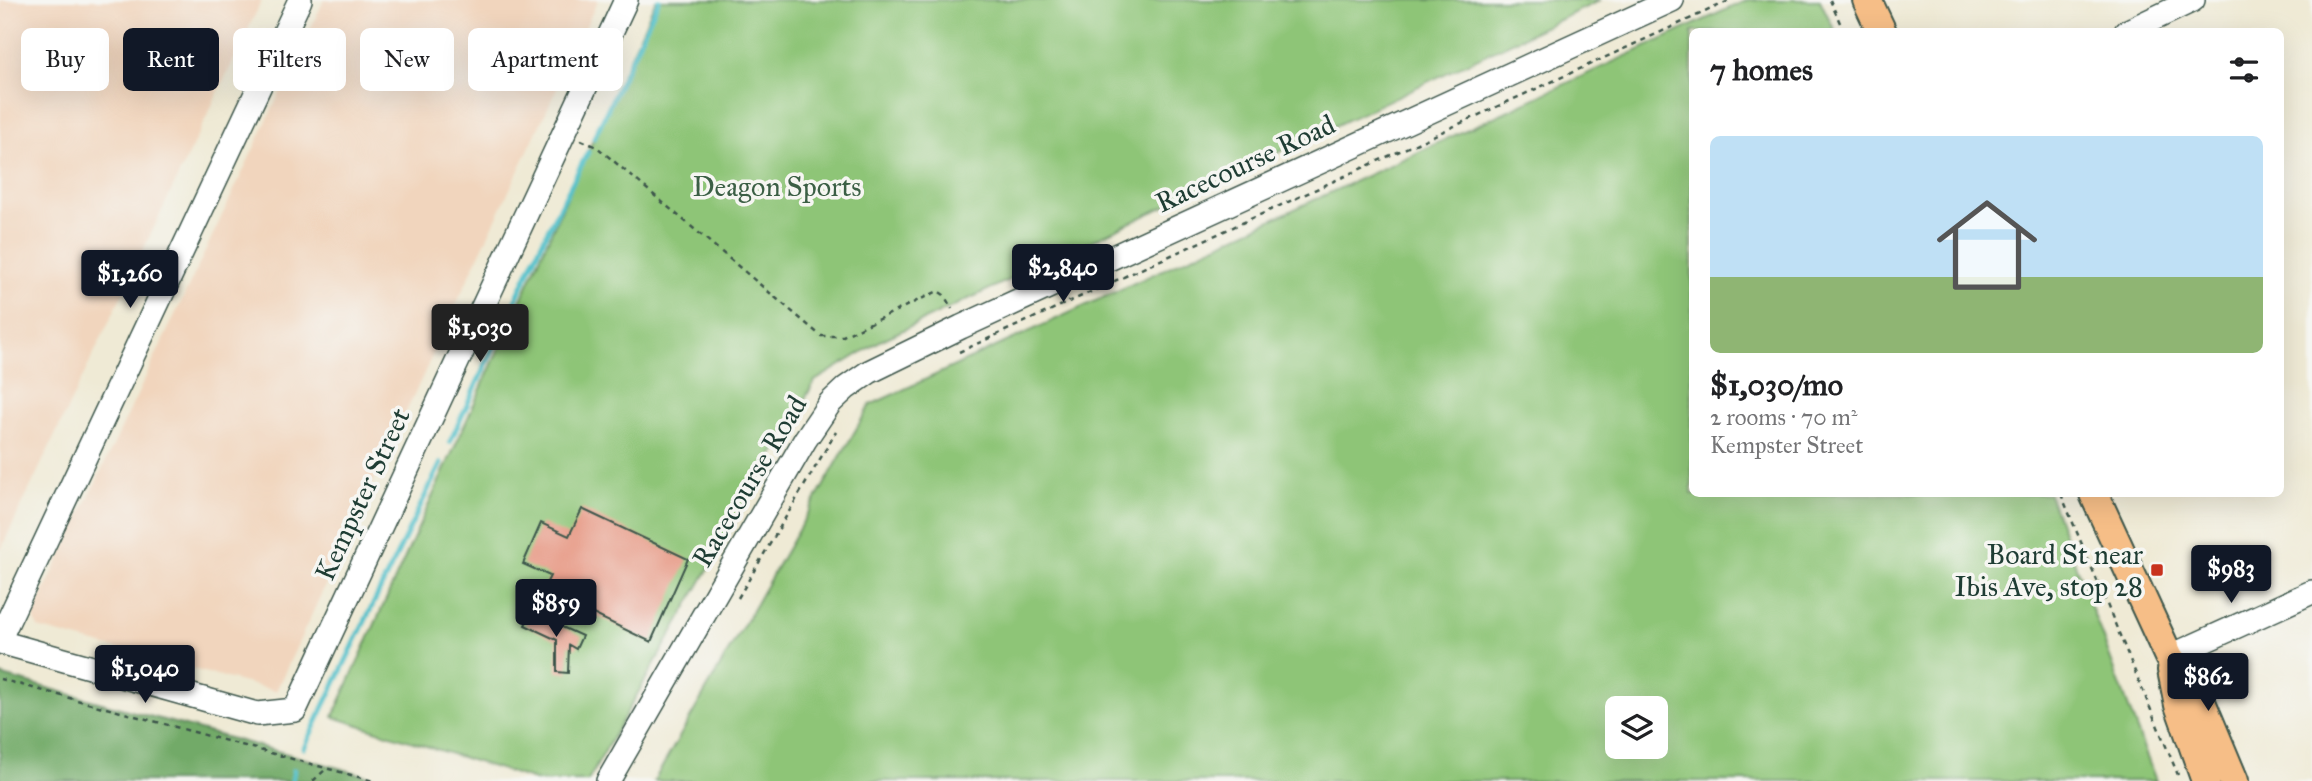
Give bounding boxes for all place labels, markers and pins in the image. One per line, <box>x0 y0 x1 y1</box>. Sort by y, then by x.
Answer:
pin: $2,840 <box>1006 244 1120 304</box>
pin: $1,260 <box>73 250 187 310</box>
pin: $1,030 <box>423 304 537 364</box>
place label: Board St near Ibis Ave, stop 28 <box>1955 537 2143 604</box>
pin: $983 <box>2190 546 2272 605</box>
marker: Board St near Ibis Ave, stop 28 <box>2149 562 2165 578</box>
pin: $859 <box>515 580 597 639</box>
pin: $1,040 <box>88 646 202 705</box>
pin: $862 <box>2167 654 2249 713</box>

